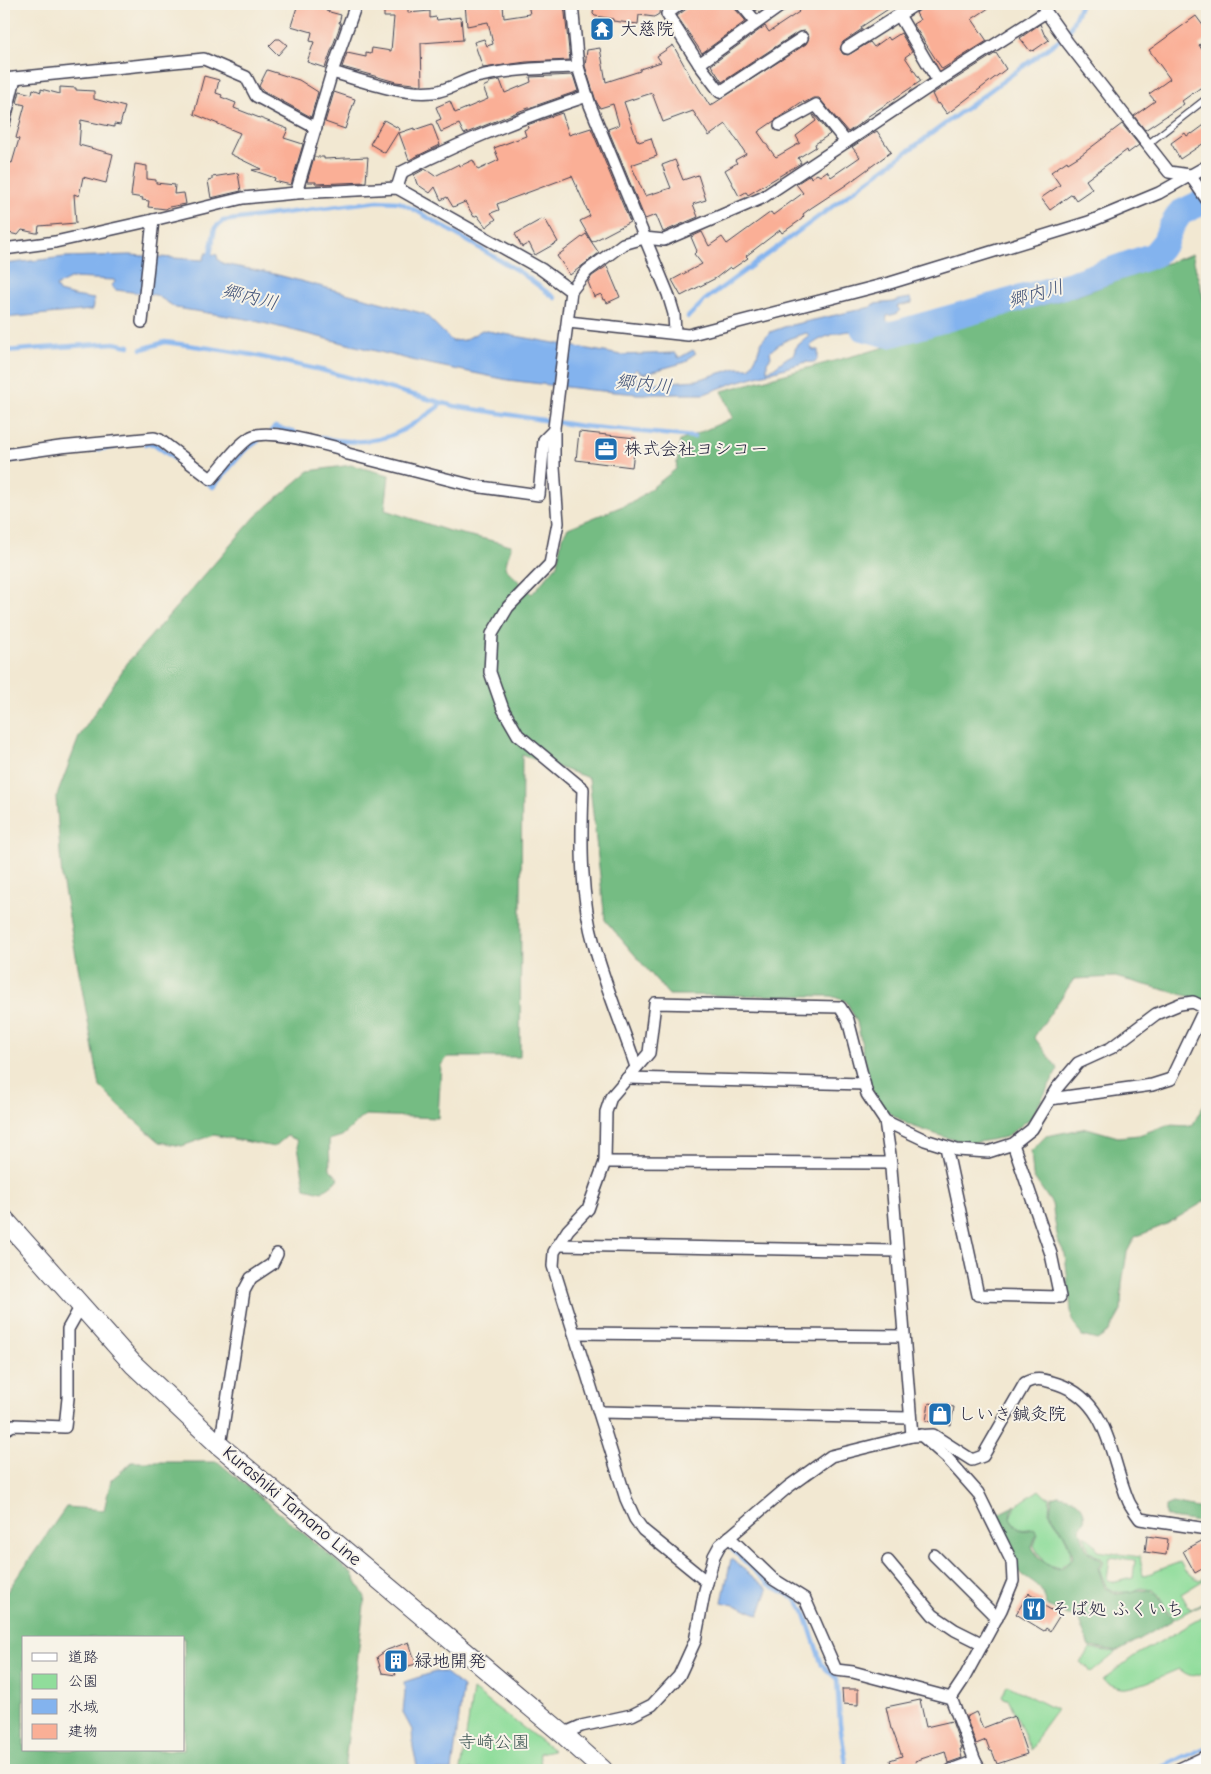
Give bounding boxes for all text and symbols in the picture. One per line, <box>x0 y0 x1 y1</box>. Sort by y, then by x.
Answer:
temple icon: 大慈院 <box>589 16 615 42</box>
place label: 大慈院 <box>620 19 674 40</box>
water label: 郷内川 <box>1006 276 1066 312</box>
water label: 郷内川 <box>220 279 280 315</box>
water label: 郷内川 <box>614 370 674 398</box>
office icon: 株式会社ヨシコー <box>593 436 619 462</box>
place label: 株式会社ヨシコー <box>624 439 768 460</box>
shop icon: しいき鍼灸院 <box>927 1401 953 1427</box>
place label: しいき鍼灸院 <box>958 1404 1066 1425</box>
street label: Kurashiki Tamano Line <box>219 1442 365 1570</box>
restaurant icon: そば処 ふくいち <box>1021 1596 1047 1622</box>
place label: そば処 ふくいち <box>1052 1599 1184 1620</box>
legend <box>22 1636 185 1752</box>
text: 道路 <box>68 1648 98 1666</box>
building icon: 緑地開発 <box>383 1648 409 1674</box>
place label: 緑地開発 <box>414 1651 486 1672</box>
text: 公園 <box>68 1672 98 1690</box>
text: 水域 <box>68 1698 98 1716</box>
text: 建物 <box>68 1722 98 1740</box>
park label: 寺崎公園 <box>458 1732 530 1753</box>

